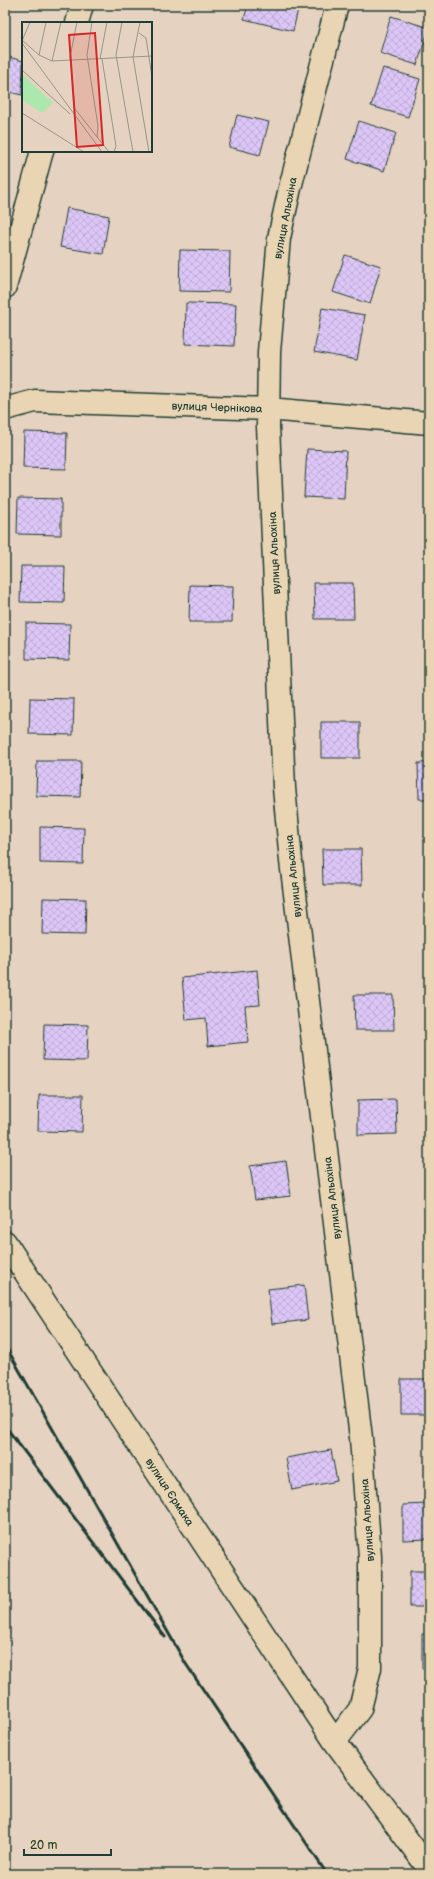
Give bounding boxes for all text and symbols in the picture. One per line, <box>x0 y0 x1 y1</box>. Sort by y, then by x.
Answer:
inset map <box>22 22 152 152</box>
street label: вулиця Альохіна <box>271 176 300 260</box>
street label: вулиця Чернікова <box>171 399 263 416</box>
street label: вулиця Альохіна <box>266 511 283 595</box>
street label: вулиця Альохіна <box>283 833 304 918</box>
street label: вулиця Альохіна <box>321 1155 344 1240</box>
street label: вулиця Єрмака <box>143 1456 197 1529</box>
street label: вулиця Альохіна <box>358 1478 377 1562</box>
scale bar <box>24 1831 111 1857</box>
text: 20 m <box>30 1838 57 1853</box>

